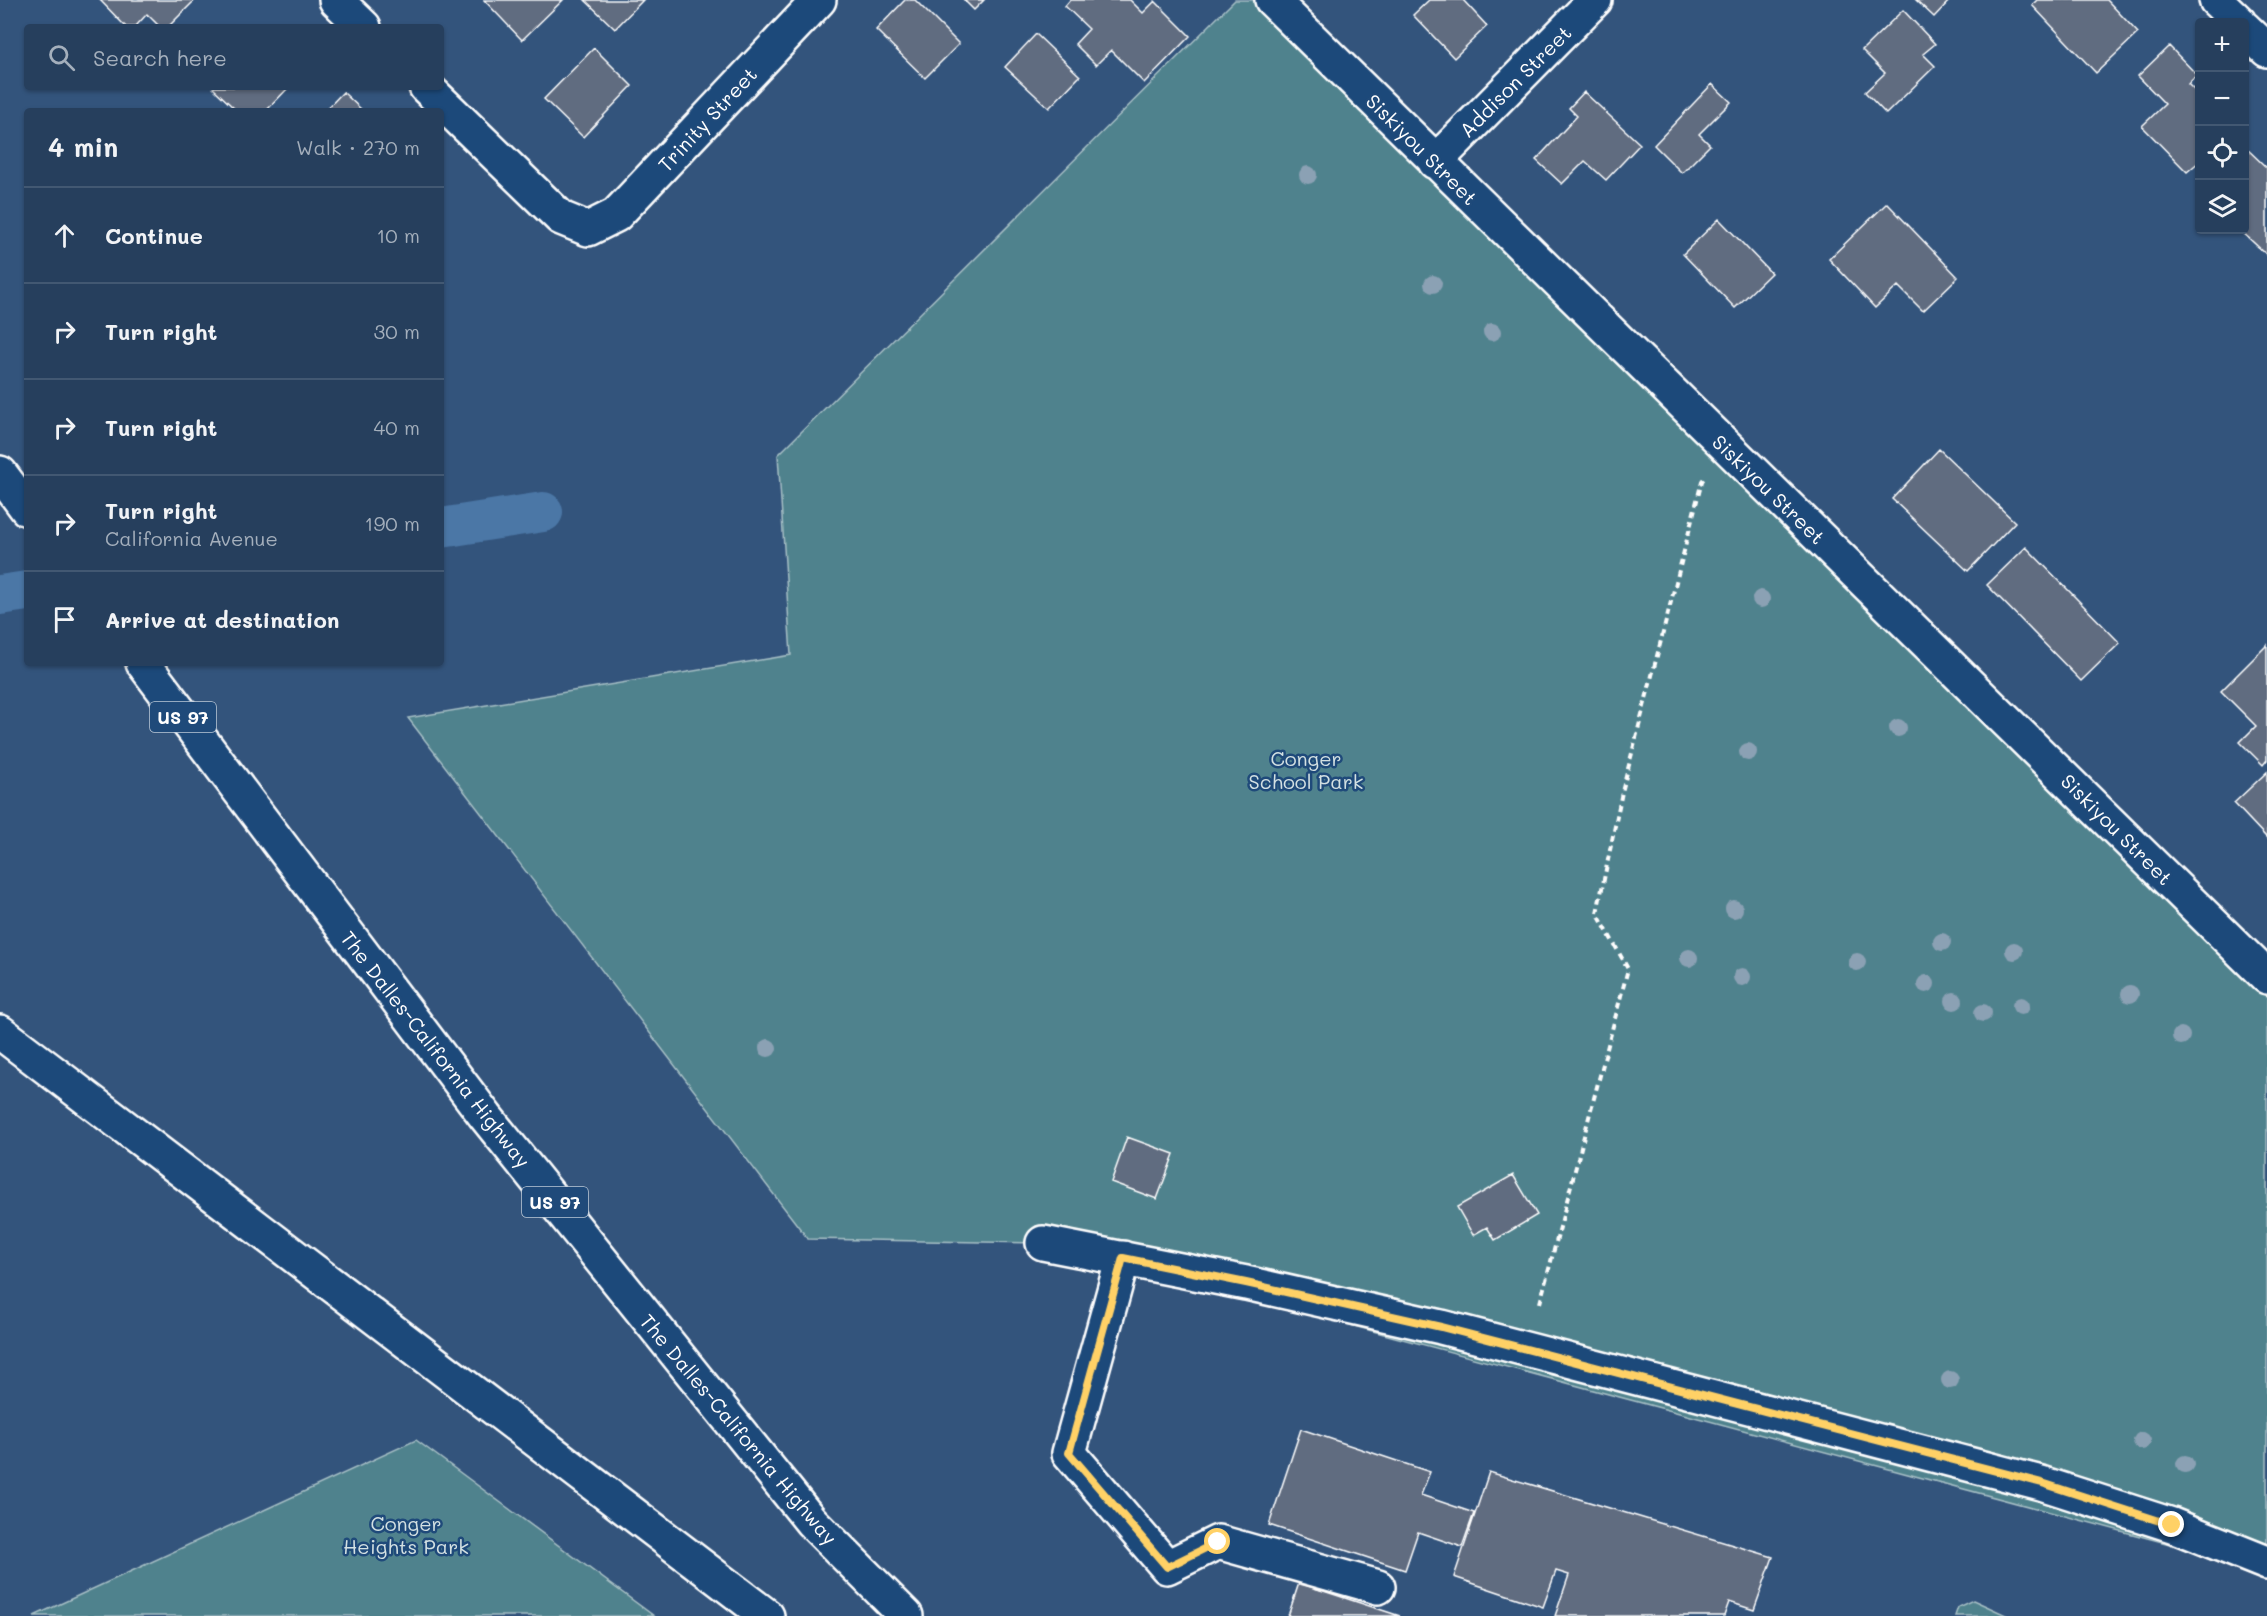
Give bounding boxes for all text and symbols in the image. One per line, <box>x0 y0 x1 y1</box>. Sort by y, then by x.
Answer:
map controls <box>2195 18 2249 234</box>
button: + <box>2195 18 2249 72</box>
street label: Addison Street <box>1453 19 1577 143</box>
search box <box>24 24 444 90</box>
icon: search <box>45 41 78 74</box>
text: Search here <box>93 43 227 72</box>
street label: Trinity Street <box>652 61 762 177</box>
button: − <box>2195 72 2249 126</box>
street label: Siskiyou Street <box>1361 88 1483 210</box>
button: locate <box>2195 126 2249 180</box>
text: 4 min <box>48 130 118 164</box>
text: Walk · 270 m <box>296 134 420 160</box>
button: layers <box>2195 180 2249 234</box>
icon: ahead <box>48 219 81 252</box>
text: Continue <box>105 221 203 250</box>
text: 10 m <box>376 222 420 248</box>
icon: right <box>48 315 81 348</box>
text: Turn right <box>105 317 217 346</box>
text: 30 m <box>374 318 420 344</box>
icon: right <box>48 411 81 444</box>
text: Turn right <box>105 413 217 442</box>
text: 40 m <box>374 414 420 440</box>
street label: Siskiyou Street <box>1707 429 1831 549</box>
text: Turn right <box>105 496 217 525</box>
icon: right <box>48 507 81 540</box>
text: 190 m <box>365 510 420 536</box>
text: California Avenue <box>105 525 278 551</box>
icon: arrive <box>48 603 81 636</box>
text: Arrive at destination <box>105 605 340 634</box>
road number: US 97 <box>150 702 216 732</box>
park label: Conger School Park <box>1249 745 1363 794</box>
street label: Siskiyou Street <box>2056 768 2178 890</box>
street label: The Dalles-California Highway <box>335 925 537 1173</box>
road number: US 97 <box>522 1187 588 1217</box>
street label: The Dalles-California Highway <box>635 1308 843 1550</box>
park label: Conger Heights Park <box>343 1510 469 1559</box>
route end <box>2158 1511 2184 1537</box>
route start <box>1204 1528 1230 1554</box>

